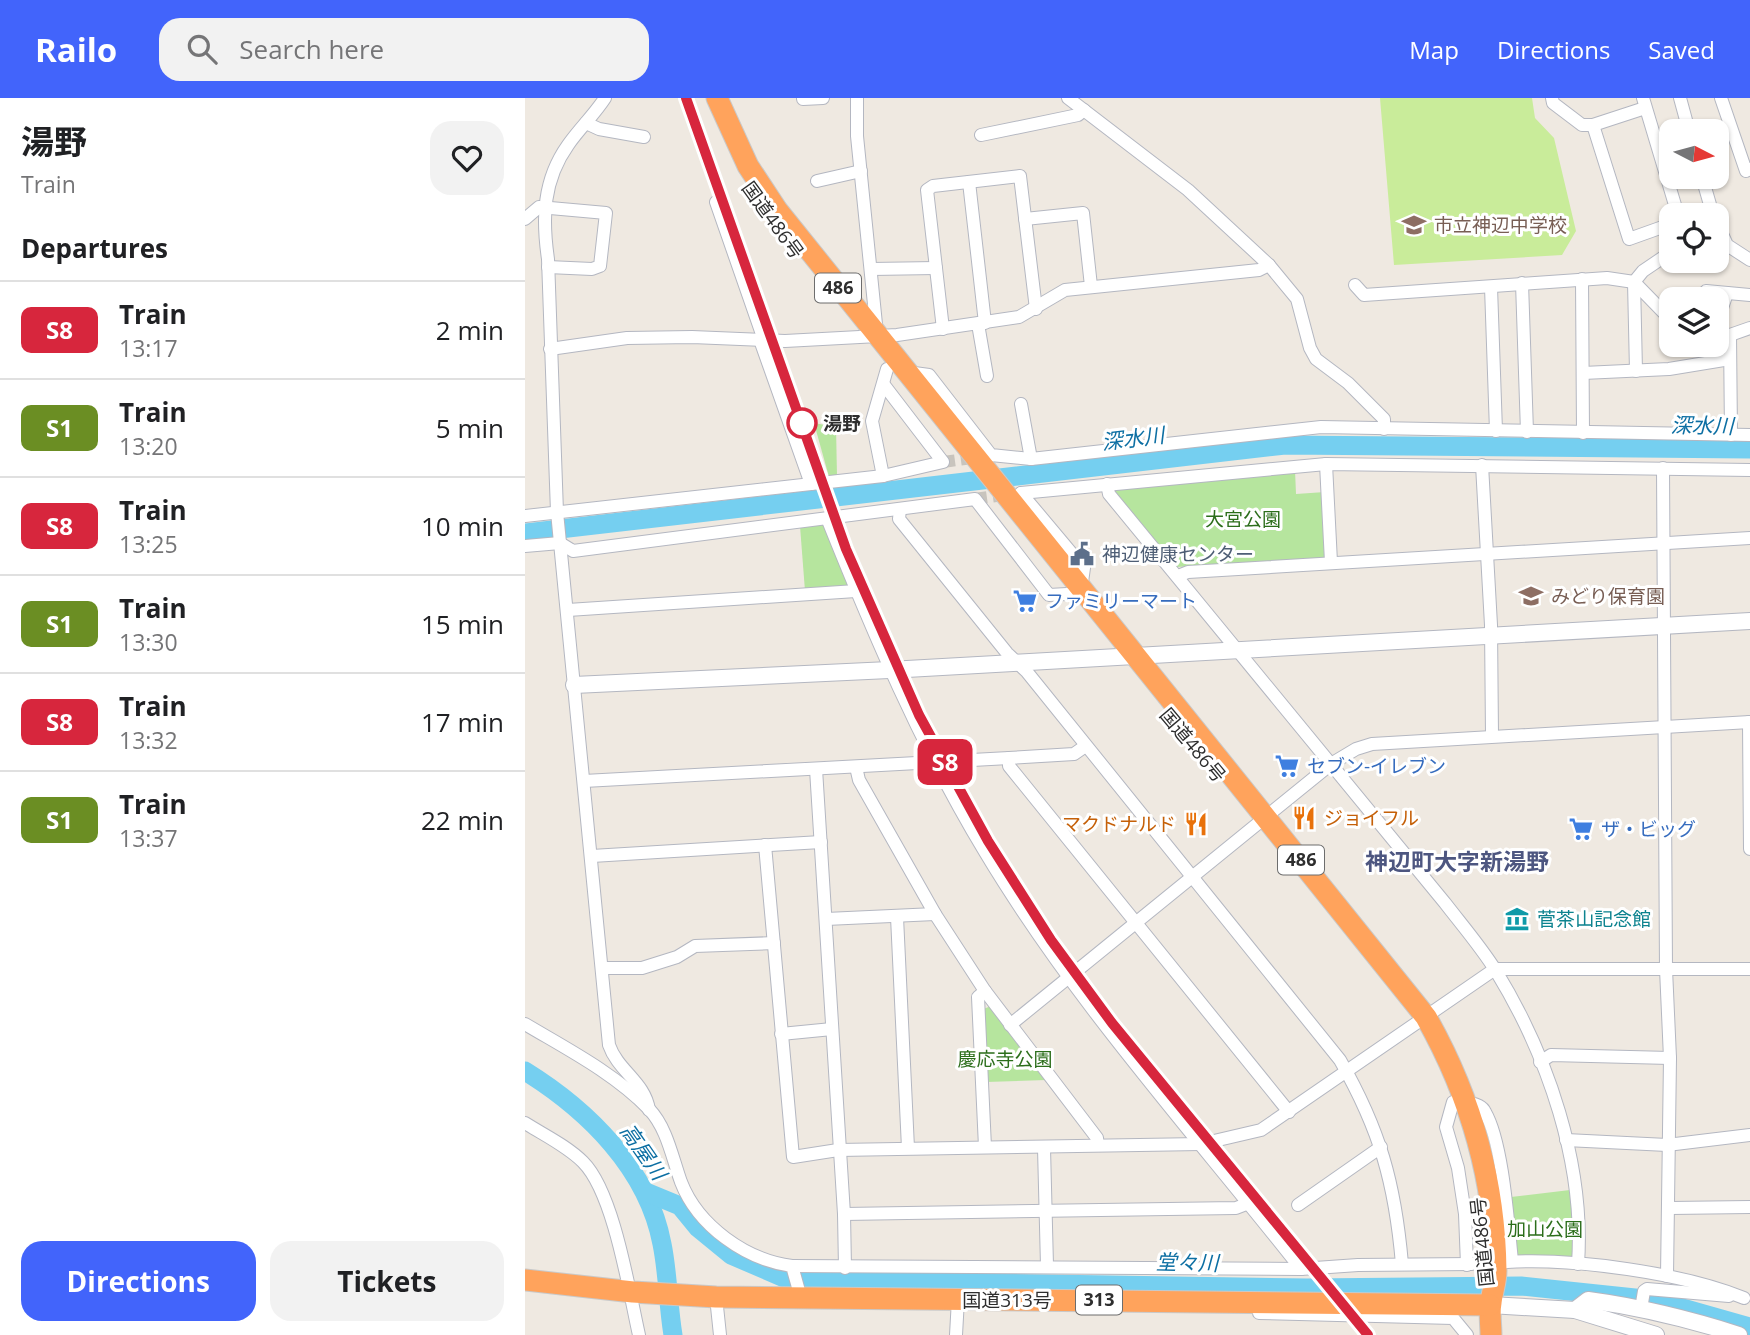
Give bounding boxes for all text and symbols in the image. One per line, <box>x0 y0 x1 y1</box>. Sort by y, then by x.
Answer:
search box <box>159 18 649 81</box>
text: Railo <box>35 27 117 72</box>
icon: search <box>183 30 221 68</box>
text: Search here <box>239 31 384 67</box>
text: Map <box>1409 33 1459 66</box>
text: Directions <box>1497 33 1610 66</box>
text: Saved <box>1648 33 1715 66</box>
text: 湯野 <box>21 119 87 164</box>
north arrow <box>1659 119 1729 189</box>
map controls <box>1659 119 1729 357</box>
button: heart <box>430 121 504 195</box>
text: Train <box>21 168 76 200</box>
street label: 国道486号 <box>736 176 810 264</box>
button: locate <box>1659 203 1729 273</box>
school or university icon: 市立神辺中学校 <box>1400 211 1428 239</box>
place label: 市立神辺中学校 <box>1434 212 1567 238</box>
text: Departures <box>21 230 168 266</box>
road number: 486 <box>815 274 861 302</box>
button: layers <box>1659 287 1729 357</box>
text: Train <box>119 296 187 332</box>
text: 2 min <box>436 312 504 348</box>
text: S8 <box>46 313 73 346</box>
text: 13:17 <box>119 332 178 364</box>
text: Train <box>119 394 187 430</box>
marker: 湯野 <box>787 408 817 438</box>
text: 5 min <box>436 410 504 446</box>
place label: 湯野 <box>823 410 861 436</box>
water label: 深水川 <box>1670 410 1736 440</box>
text: S1 <box>46 411 73 444</box>
water label: 深水川 <box>1100 420 1168 456</box>
text: 13:20 <box>119 430 178 462</box>
text: Train <box>119 492 187 528</box>
park label: 大宮公園 <box>1205 506 1281 532</box>
text: 10 min <box>421 508 504 544</box>
text: S8 <box>46 509 73 542</box>
text: 13:25 <box>119 528 178 560</box>
public building icon: 神辺健康センター <box>1068 540 1096 568</box>
place label: 神辺健康センター <box>1102 541 1254 567</box>
school or university icon: みどり保育園 <box>1517 582 1545 610</box>
place label: みどり保育園 <box>1551 583 1665 609</box>
supermarket icon: ファミリーマート <box>1011 587 1039 615</box>
place label: ファミリーマート <box>1045 588 1197 614</box>
text: Train <box>119 590 187 626</box>
text: 15 min <box>421 606 504 642</box>
text: S1 <box>46 607 73 640</box>
text: 13:30 <box>119 626 178 658</box>
text: Train <box>119 688 187 724</box>
street label: 国道486号 <box>1154 702 1232 788</box>
text: 17 min <box>421 704 504 740</box>
text: S8 <box>46 705 73 738</box>
text: 13:32 <box>119 724 178 756</box>
line badge: S8 <box>913 739 977 785</box>
text: S8 <box>932 745 958 778</box>
supermarket icon: セブン-イレブン <box>1273 752 1301 780</box>
place label: セブン-イレブン <box>1307 753 1446 779</box>
text: Train <box>119 786 187 822</box>
text: 22 min <box>421 802 504 838</box>
text: S1 <box>46 803 73 836</box>
restaurant icon: ジョイフル <box>1290 804 1318 832</box>
place label: ジョイフル <box>1324 805 1419 831</box>
restaurant icon: マクドナルド <box>1182 810 1210 838</box>
place label: マクドナルド <box>1062 811 1176 837</box>
supermarket icon: ザ・ビッグ <box>1567 815 1595 843</box>
place label: ザ・ビッグ <box>1601 816 1696 842</box>
text: 13:37 <box>119 822 178 854</box>
district label: 神辺町大字新湯野 <box>1365 845 1549 877</box>
road number: 486 <box>1278 846 1324 874</box>
museum icon: 菅茶山記念館 <box>1503 905 1531 933</box>
place label: 菅茶山記念館 <box>1537 906 1651 932</box>
park label: 慶応寺公園 <box>957 1046 1053 1072</box>
water label: 高屋川 <box>614 1118 675 1187</box>
street label: 国道486号 <box>1464 1196 1500 1288</box>
park label: 加山公園 <box>1507 1216 1583 1242</box>
button: Directions <box>21 1241 256 1321</box>
button: Tickets <box>270 1241 504 1321</box>
water label: 堂々川 <box>1155 1247 1221 1277</box>
road number: 313 <box>1076 1286 1122 1315</box>
street label: 国道313号 <box>962 1287 1052 1313</box>

